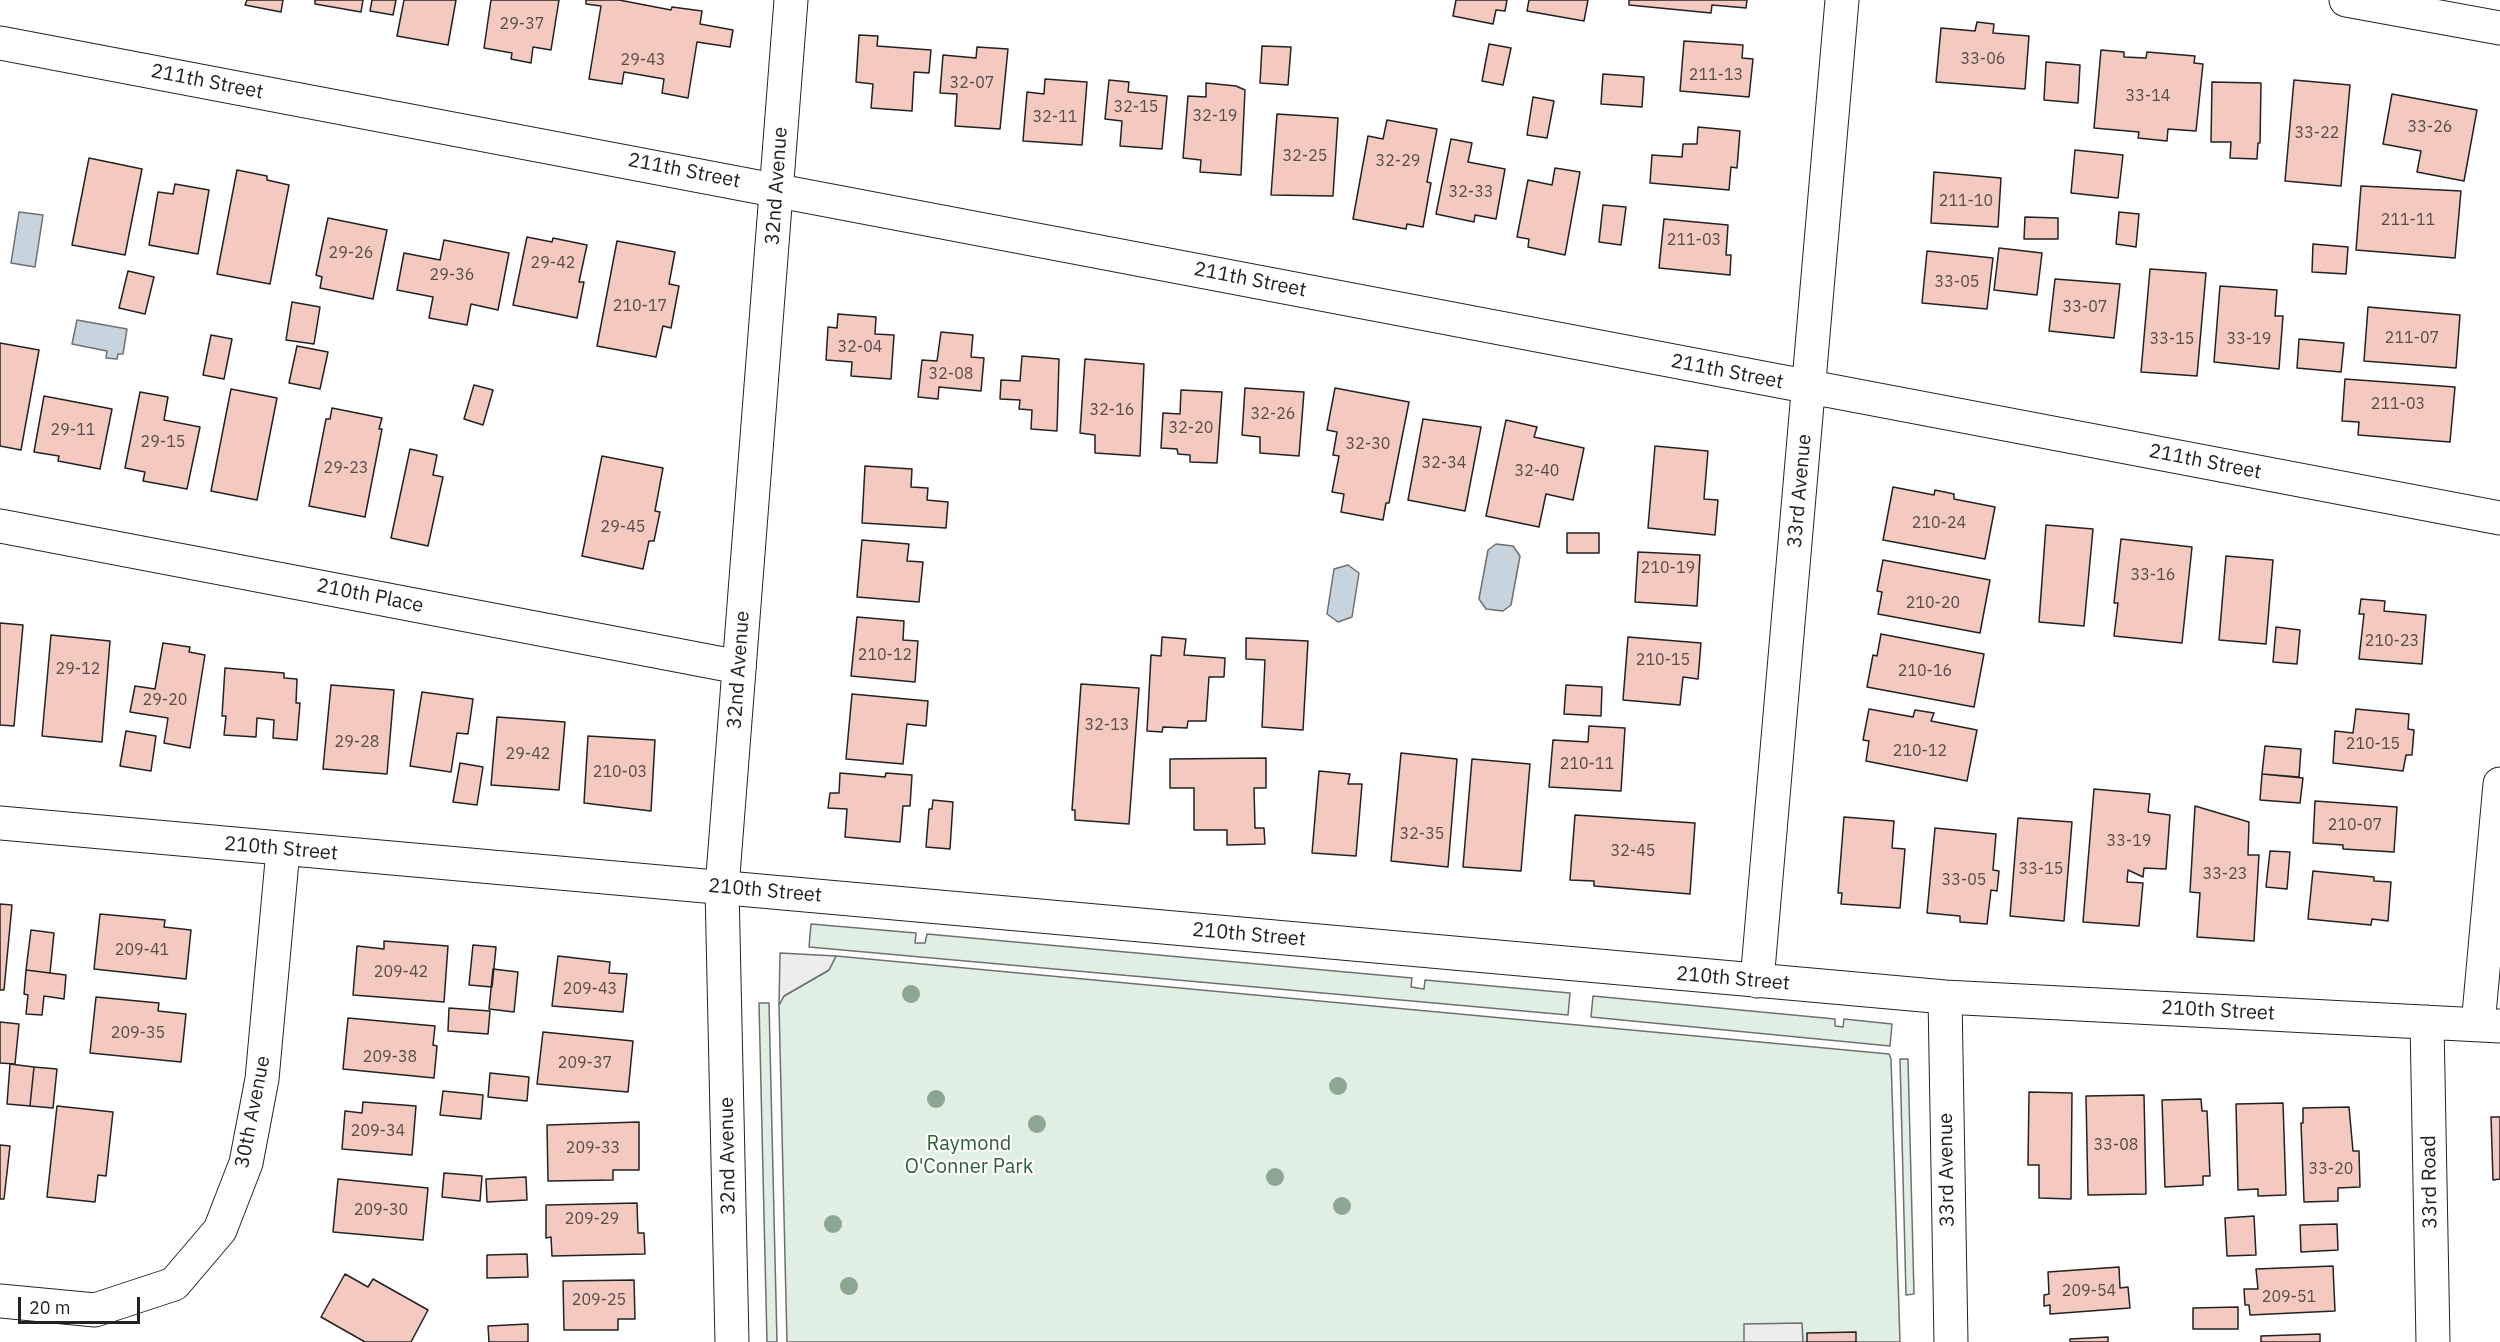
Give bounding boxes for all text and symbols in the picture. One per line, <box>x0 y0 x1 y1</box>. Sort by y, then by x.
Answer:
house number: 29-37 <box>500 14 544 34</box>
house number: 33-06 <box>1961 49 2005 69</box>
house number: 29-43 <box>621 50 665 70</box>
street label: 211th Street <box>149 59 265 105</box>
house number: 211-13 <box>1689 65 1743 85</box>
house number: 32-07 <box>950 73 994 93</box>
house number: 33-14 <box>2126 86 2170 106</box>
house number: 32-15 <box>1114 97 1158 117</box>
house number: 32-19 <box>1193 106 1237 126</box>
house number: 32-11 <box>1033 107 1077 127</box>
house number: 33-26 <box>2408 117 2452 137</box>
house number: 33-22 <box>2295 123 2339 143</box>
street label: 32nd Avenue <box>761 126 793 246</box>
house number: 32-25 <box>1283 146 1327 166</box>
street label: 211th Street <box>626 148 742 194</box>
house number: 32-29 <box>1376 151 1420 171</box>
house number: 32-33 <box>1449 182 1493 202</box>
house number: 211-10 <box>1939 191 1993 211</box>
house number: 211-11 <box>2381 210 2435 230</box>
house number: 211-03 <box>1667 230 1721 250</box>
house number: 29-26 <box>329 243 373 263</box>
house number: 29-42 <box>531 253 575 273</box>
street label: 211th Street <box>1192 257 1308 303</box>
house number: 29-36 <box>430 265 474 285</box>
house number: 33-05 <box>1935 272 1979 292</box>
house number: 210-17 <box>613 296 667 316</box>
house number: 33-07 <box>2063 297 2107 317</box>
house number: 211-07 <box>2385 328 2439 348</box>
house number: 33-15 <box>2150 329 2194 349</box>
house number: 33-19 <box>2227 329 2271 349</box>
house number: 32-04 <box>838 337 882 357</box>
street label: 211th Street <box>1669 349 1785 395</box>
house number: 32-08 <box>929 364 973 384</box>
house number: 211-03 <box>2371 394 2425 414</box>
house number: 32-16 <box>1090 400 1134 420</box>
house number: 32-26 <box>1251 404 1295 424</box>
house number: 32-20 <box>1169 418 1213 438</box>
house number: 29-11 <box>51 420 95 440</box>
house number: 29-15 <box>141 432 185 452</box>
street label: 33rd Avenue <box>1783 433 1817 549</box>
house number: 32-30 <box>1346 434 1390 454</box>
street label: 211th Street <box>2147 439 2263 485</box>
house number: 32-34 <box>1422 453 1466 473</box>
house number: 29-23 <box>324 458 368 478</box>
house number: 32-40 <box>1515 461 1559 481</box>
house number: 210-24 <box>1912 513 1966 533</box>
house number: 29-45 <box>601 517 645 537</box>
house number: 210-19 <box>1641 558 1695 578</box>
house number: 33-16 <box>2131 565 2175 585</box>
street label: 210th Place <box>315 574 425 618</box>
house number: 210-20 <box>1906 593 1960 613</box>
street label: 32nd Avenue <box>723 610 755 730</box>
house number: 210-23 <box>2365 631 2419 651</box>
house number: 210-12 <box>858 645 912 665</box>
house number: 210-15 <box>1636 650 1690 670</box>
house number: 29-12 <box>56 659 100 679</box>
house number: 210-16 <box>1898 661 1952 681</box>
house number: 29-20 <box>143 690 187 710</box>
house number: 32-13 <box>1085 715 1129 735</box>
house number: 29-28 <box>335 732 379 752</box>
house number: 210-15 <box>2346 734 2400 754</box>
house number: 210-12 <box>1893 741 1947 761</box>
house number: 29-42 <box>506 744 550 764</box>
house number: 210-11 <box>1560 754 1614 774</box>
house number: 210-03 <box>593 762 647 782</box>
house number: 210-07 <box>2328 815 2382 835</box>
house number: 32-35 <box>1400 824 1444 844</box>
house number: 33-19 <box>2107 831 2151 851</box>
street label: 210th Street <box>223 832 339 866</box>
house number: 32-45 <box>1611 841 1655 861</box>
house number: 33-15 <box>2019 859 2063 879</box>
house number: 33-23 <box>2203 864 2247 884</box>
house number: 33-05 <box>1942 870 1986 890</box>
street label: 210th Street <box>707 874 823 908</box>
street label: 210th Street <box>1191 918 1307 952</box>
house number: 209-41 <box>115 940 169 960</box>
house number: 209-42 <box>374 962 428 982</box>
street label: 210th Street <box>1675 962 1791 996</box>
house number: 209-43 <box>563 979 617 999</box>
street label: 210th Street <box>2160 996 2276 1026</box>
house number: 209-35 <box>111 1023 165 1043</box>
house number: 209-38 <box>363 1047 417 1067</box>
house number: 209-37 <box>558 1053 612 1073</box>
street label: 30th Avenue <box>230 1054 276 1170</box>
street label: 32nd Avenue <box>715 1097 741 1215</box>
street label: 33rd Avenue <box>1934 1113 1960 1227</box>
house number: 209-34 <box>351 1121 405 1141</box>
park label: Raymond O'Conner Park <box>905 1132 1033 1179</box>
house number: 33-08 <box>2094 1135 2138 1155</box>
street label: 33rd Road <box>2417 1135 2443 1229</box>
house number: 209-33 <box>566 1138 620 1158</box>
house number: 33-20 <box>2309 1159 2353 1179</box>
house number: 209-30 <box>354 1200 408 1220</box>
house number: 209-29 <box>565 1209 619 1229</box>
house number: 209-54 <box>2062 1281 2116 1301</box>
scale bar <box>21 1285 142 1323</box>
house number: 209-51 <box>2262 1287 2316 1307</box>
house number: 209-25 <box>572 1290 626 1310</box>
text: 20 m <box>29 1296 71 1319</box>

